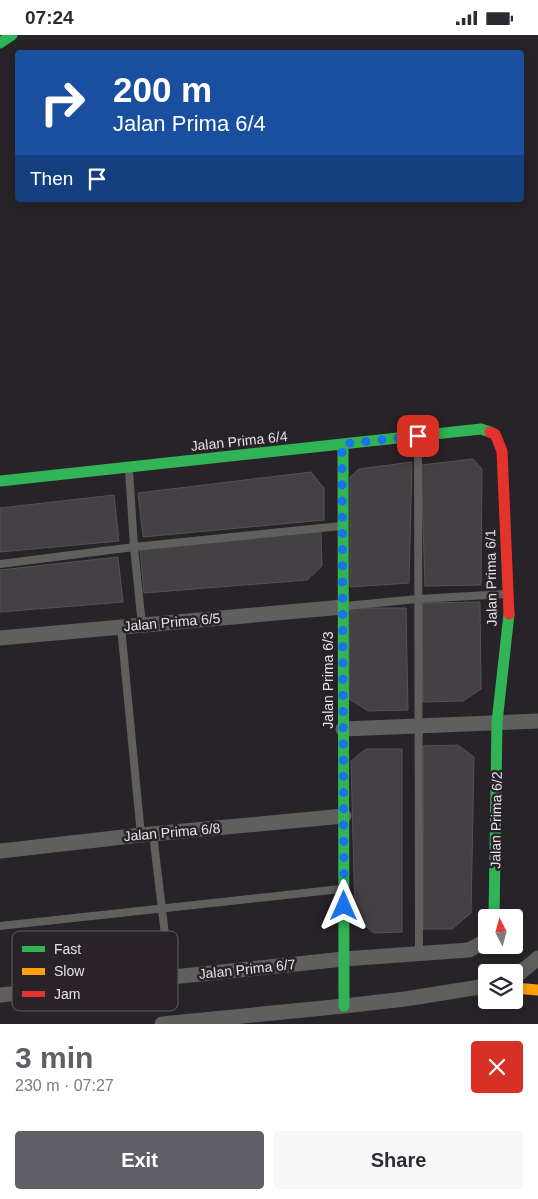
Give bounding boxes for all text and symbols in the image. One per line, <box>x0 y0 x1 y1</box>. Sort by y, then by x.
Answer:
text: 07:24 <box>25 7 74 28</box>
icon: right <box>30 70 95 135</box>
text: 200 m <box>113 70 212 109</box>
text: Jalan Prima 6/4 <box>113 111 266 136</box>
icon: arrive <box>83 165 111 193</box>
text: Then <box>30 168 73 189</box>
pin <box>397 415 439 457</box>
icon: arrive <box>404 422 432 450</box>
street label: Jalan Prima 6/4 <box>190 428 288 454</box>
street label: Jalan Prima 6/1 <box>482 529 500 627</box>
street label: Jalan Prima 6/5 <box>123 610 221 634</box>
street label: Jalan Prima 6/3 <box>320 631 336 729</box>
street label: Jalan Prima 6/2 <box>487 771 505 869</box>
street label: Jalan Prima 6/8 <box>123 820 221 844</box>
position arrow <box>317 879 369 931</box>
north arrow <box>478 909 522 954</box>
map controls <box>478 909 523 1009</box>
legend <box>12 931 178 1011</box>
text: Fast <box>54 941 81 957</box>
street label: Jalan Prima 6/7 <box>198 956 296 982</box>
text: Slow <box>54 963 85 979</box>
button: layers <box>478 964 523 1009</box>
text: Jam <box>54 986 80 1002</box>
text: 3 min <box>15 1041 93 1074</box>
button: close <box>471 1041 523 1093</box>
text: 230 m · 07:27 <box>15 1077 114 1094</box>
button: Exit <box>15 1131 264 1189</box>
button: Share <box>274 1131 523 1189</box>

